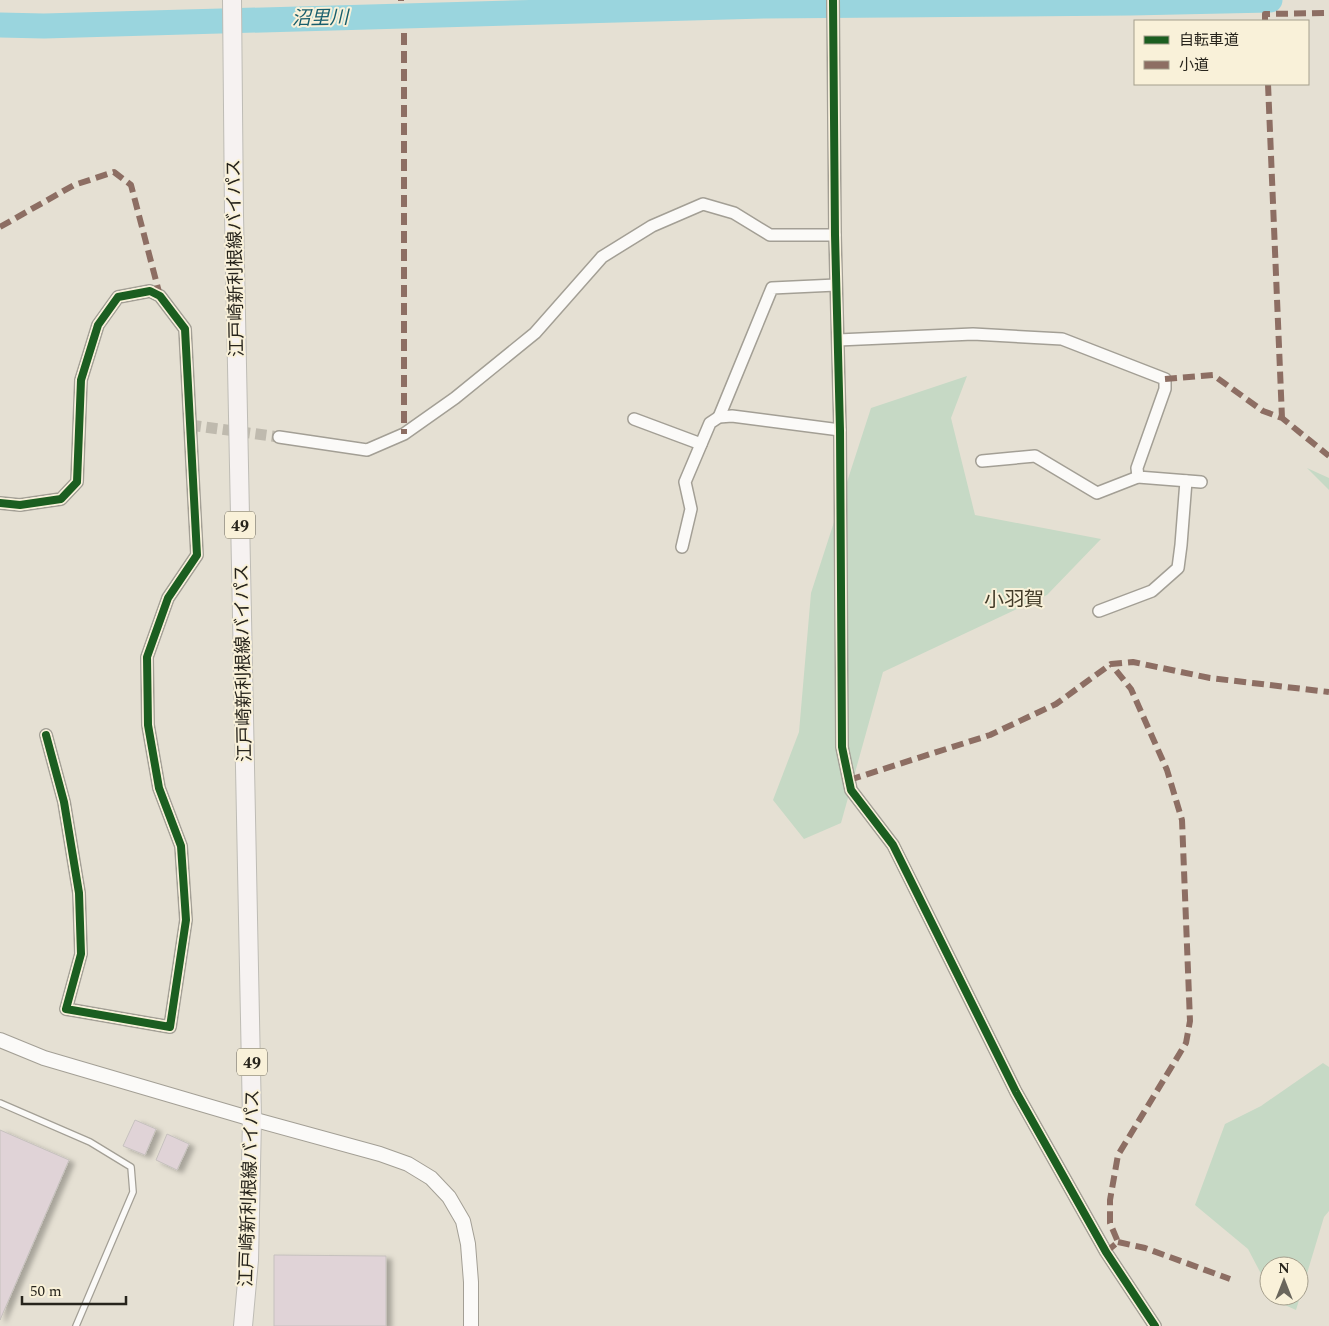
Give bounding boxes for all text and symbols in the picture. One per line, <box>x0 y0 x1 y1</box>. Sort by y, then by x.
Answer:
water label: 沼里川 <box>291 3 351 33</box>
legend <box>1134 20 1309 85</box>
text: 自転車道 <box>1179 29 1239 52</box>
text: 小道 <box>1179 54 1209 77</box>
street label: 江戸崎新利根線バイパス <box>220 159 251 357</box>
road number: 49 <box>225 512 255 538</box>
street label: 江戸崎新利根線バイパス <box>228 564 259 762</box>
district label: 小羽賀 <box>984 585 1044 615</box>
road number: 49 <box>237 1048 267 1076</box>
street label: 江戸崎新利根線バイパス <box>233 1089 266 1287</box>
north arrow <box>1259 1256 1309 1306</box>
text: N <box>1278 1258 1290 1279</box>
scale bar <box>22 1274 126 1306</box>
text: 50 m <box>30 1280 62 1303</box>

